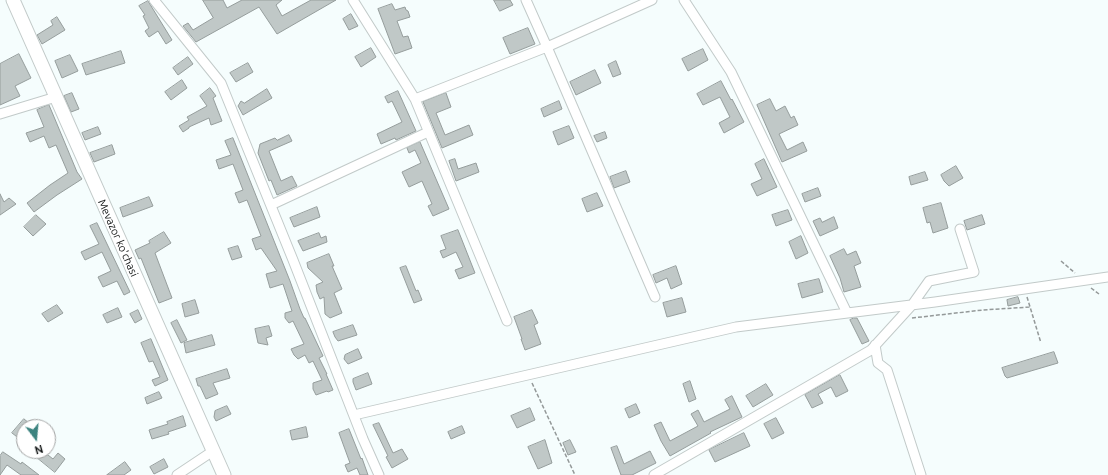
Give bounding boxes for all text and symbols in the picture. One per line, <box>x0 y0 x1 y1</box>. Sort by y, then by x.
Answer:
street label: Mevazor ko'chasi <box>95 197 141 279</box>
north arrow <box>16 419 56 459</box>
text: N <box>33 443 45 456</box>

